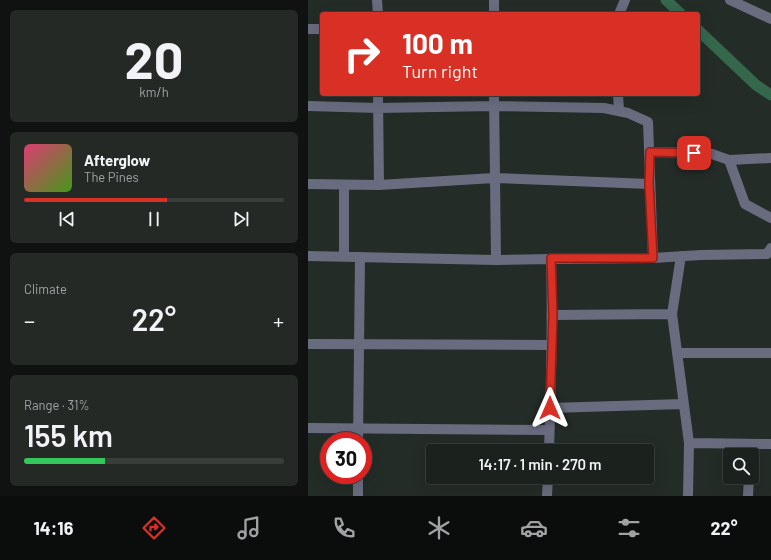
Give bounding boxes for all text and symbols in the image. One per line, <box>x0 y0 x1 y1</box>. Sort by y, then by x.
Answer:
text: 100 m <box>402 26 473 60</box>
text: 20 <box>125 27 183 89</box>
icon: right <box>336 28 388 80</box>
text: Turn right <box>402 60 478 82</box>
text: km/h <box>139 84 169 100</box>
pin <box>677 136 711 170</box>
icon: arrive <box>683 142 705 164</box>
text: Afterglow <box>84 151 150 169</box>
text: The Pines <box>84 169 139 185</box>
icon: previous <box>56 208 78 230</box>
icon: pause <box>143 208 165 230</box>
icon: next <box>230 208 252 230</box>
text: Climate <box>24 281 67 297</box>
text: 22° <box>132 301 176 337</box>
text: − <box>24 307 35 333</box>
text: + <box>273 307 284 333</box>
position arrow <box>529 387 571 429</box>
text: Range · 31% <box>24 397 90 413</box>
text: 155 km <box>24 417 113 453</box>
speed limit sign: 30 <box>320 432 372 484</box>
map controls <box>723 448 759 484</box>
button: search <box>723 448 759 484</box>
text: 14:17 · 1 min · 270 m <box>478 455 602 473</box>
icon: directions <box>140 514 168 542</box>
icon: music <box>235 514 263 542</box>
icon: phone <box>330 514 358 542</box>
icon: climate <box>425 514 453 542</box>
icon: car <box>520 514 548 542</box>
icon: filters <box>615 514 643 542</box>
text: 14:16 <box>34 517 73 539</box>
text: 22° <box>710 517 737 539</box>

